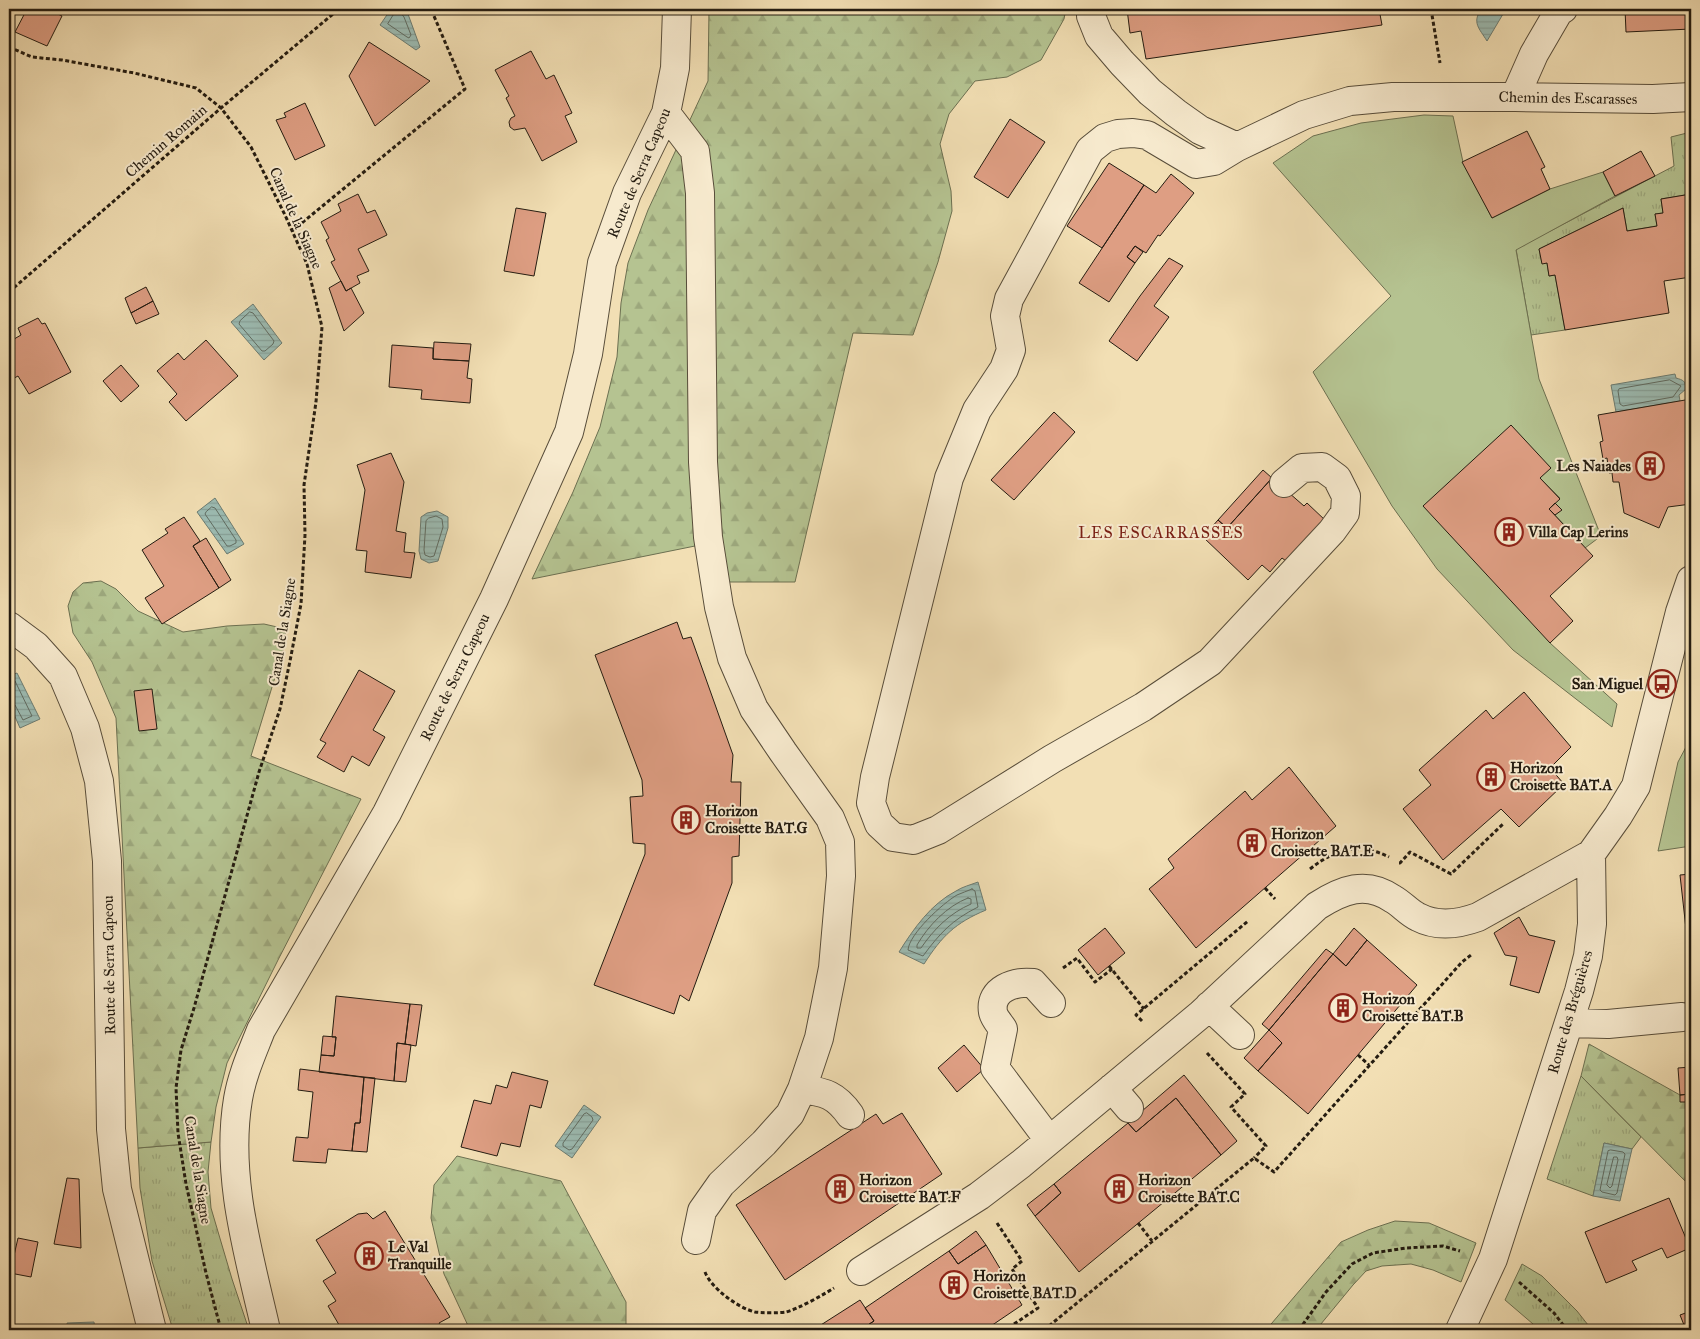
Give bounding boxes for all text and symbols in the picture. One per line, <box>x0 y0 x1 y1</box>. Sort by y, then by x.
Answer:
street label: Chemin des Escarasses <box>1498 88 1638 108</box>
street label: Chemin Romain <box>122 101 210 181</box>
street label: Route de Serra Capeou <box>603 105 675 241</box>
street label: Canal de la Siagne <box>266 164 326 272</box>
building icon: Les Naiades <box>1635 451 1665 481</box>
place label: Les Naiades <box>1557 457 1632 475</box>
building icon: Villa Cap Lerins <box>1494 517 1524 547</box>
district label: LES ESCARRASSES <box>1078 523 1244 542</box>
place label: Villa Cap Lerins <box>1527 523 1629 542</box>
street label: Canal de la Siagne <box>265 577 299 687</box>
street label: Route de Serra Capeou <box>416 610 494 744</box>
bus stop icon: San Miguel <box>1647 669 1677 699</box>
place label: San Miguel <box>1572 675 1644 694</box>
place label: Horizon Croisette BAT.A <box>1510 759 1613 794</box>
building icon: Horizon Croisette BAT.A <box>1476 762 1506 792</box>
place label: Horizon Croisette BAT.G <box>705 802 808 837</box>
building icon: Horizon Croisette BAT.G <box>671 805 701 835</box>
place label: Horizon Croisette BAT.E <box>1271 825 1374 860</box>
building icon: Horizon Croisette BAT.E <box>1237 828 1267 858</box>
street label: Route de Serra Capeou <box>99 895 119 1035</box>
street label: Route des Bréguières <box>1544 948 1596 1076</box>
place label: Horizon Croisette BAT.B <box>1362 990 1464 1025</box>
building icon: Horizon Croisette BAT.B <box>1328 993 1358 1023</box>
street label: Canal de la Siagne <box>181 1115 215 1225</box>
place label: Horizon Croisette BAT.F <box>859 1171 961 1206</box>
place label: Horizon Croisette BAT.C <box>1138 1171 1240 1206</box>
building icon: Horizon Croisette BAT.F <box>825 1174 855 1204</box>
building icon: Horizon Croisette BAT.C <box>1104 1174 1134 1204</box>
place label: Le Val Tranquille <box>387 1238 452 1274</box>
building icon: Le Val Tranquille <box>354 1241 384 1271</box>
place label: Horizon Croisette BAT.D <box>973 1267 1077 1302</box>
building icon: Horizon Croisette BAT.D <box>939 1270 969 1300</box>

